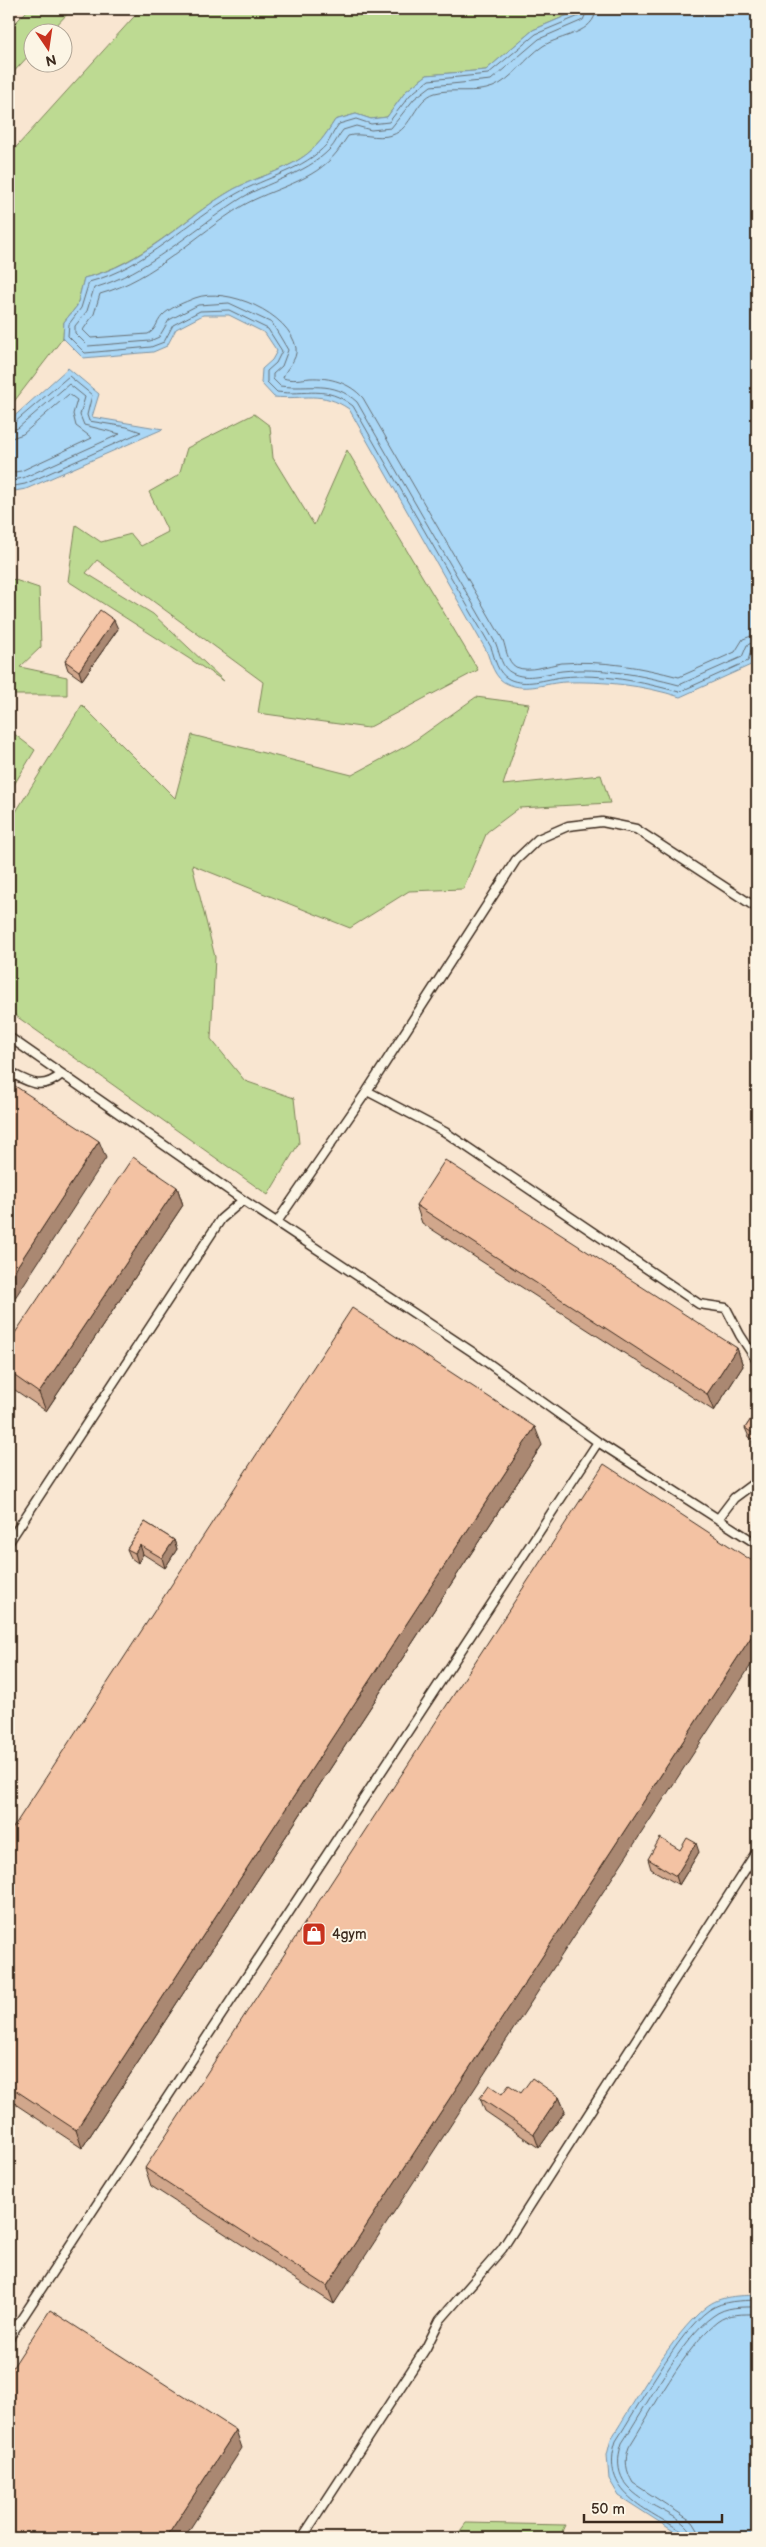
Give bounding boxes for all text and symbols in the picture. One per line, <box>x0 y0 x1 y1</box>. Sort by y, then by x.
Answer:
north arrow <box>22 22 72 72</box>
text: N <box>44 51 58 70</box>
shop icon: 4gym <box>301 1921 327 1947</box>
place label: 4gym <box>332 1926 367 1943</box>
scale bar <box>584 2492 721 2524</box>
text: 50 m <box>591 2500 625 2519</box>

